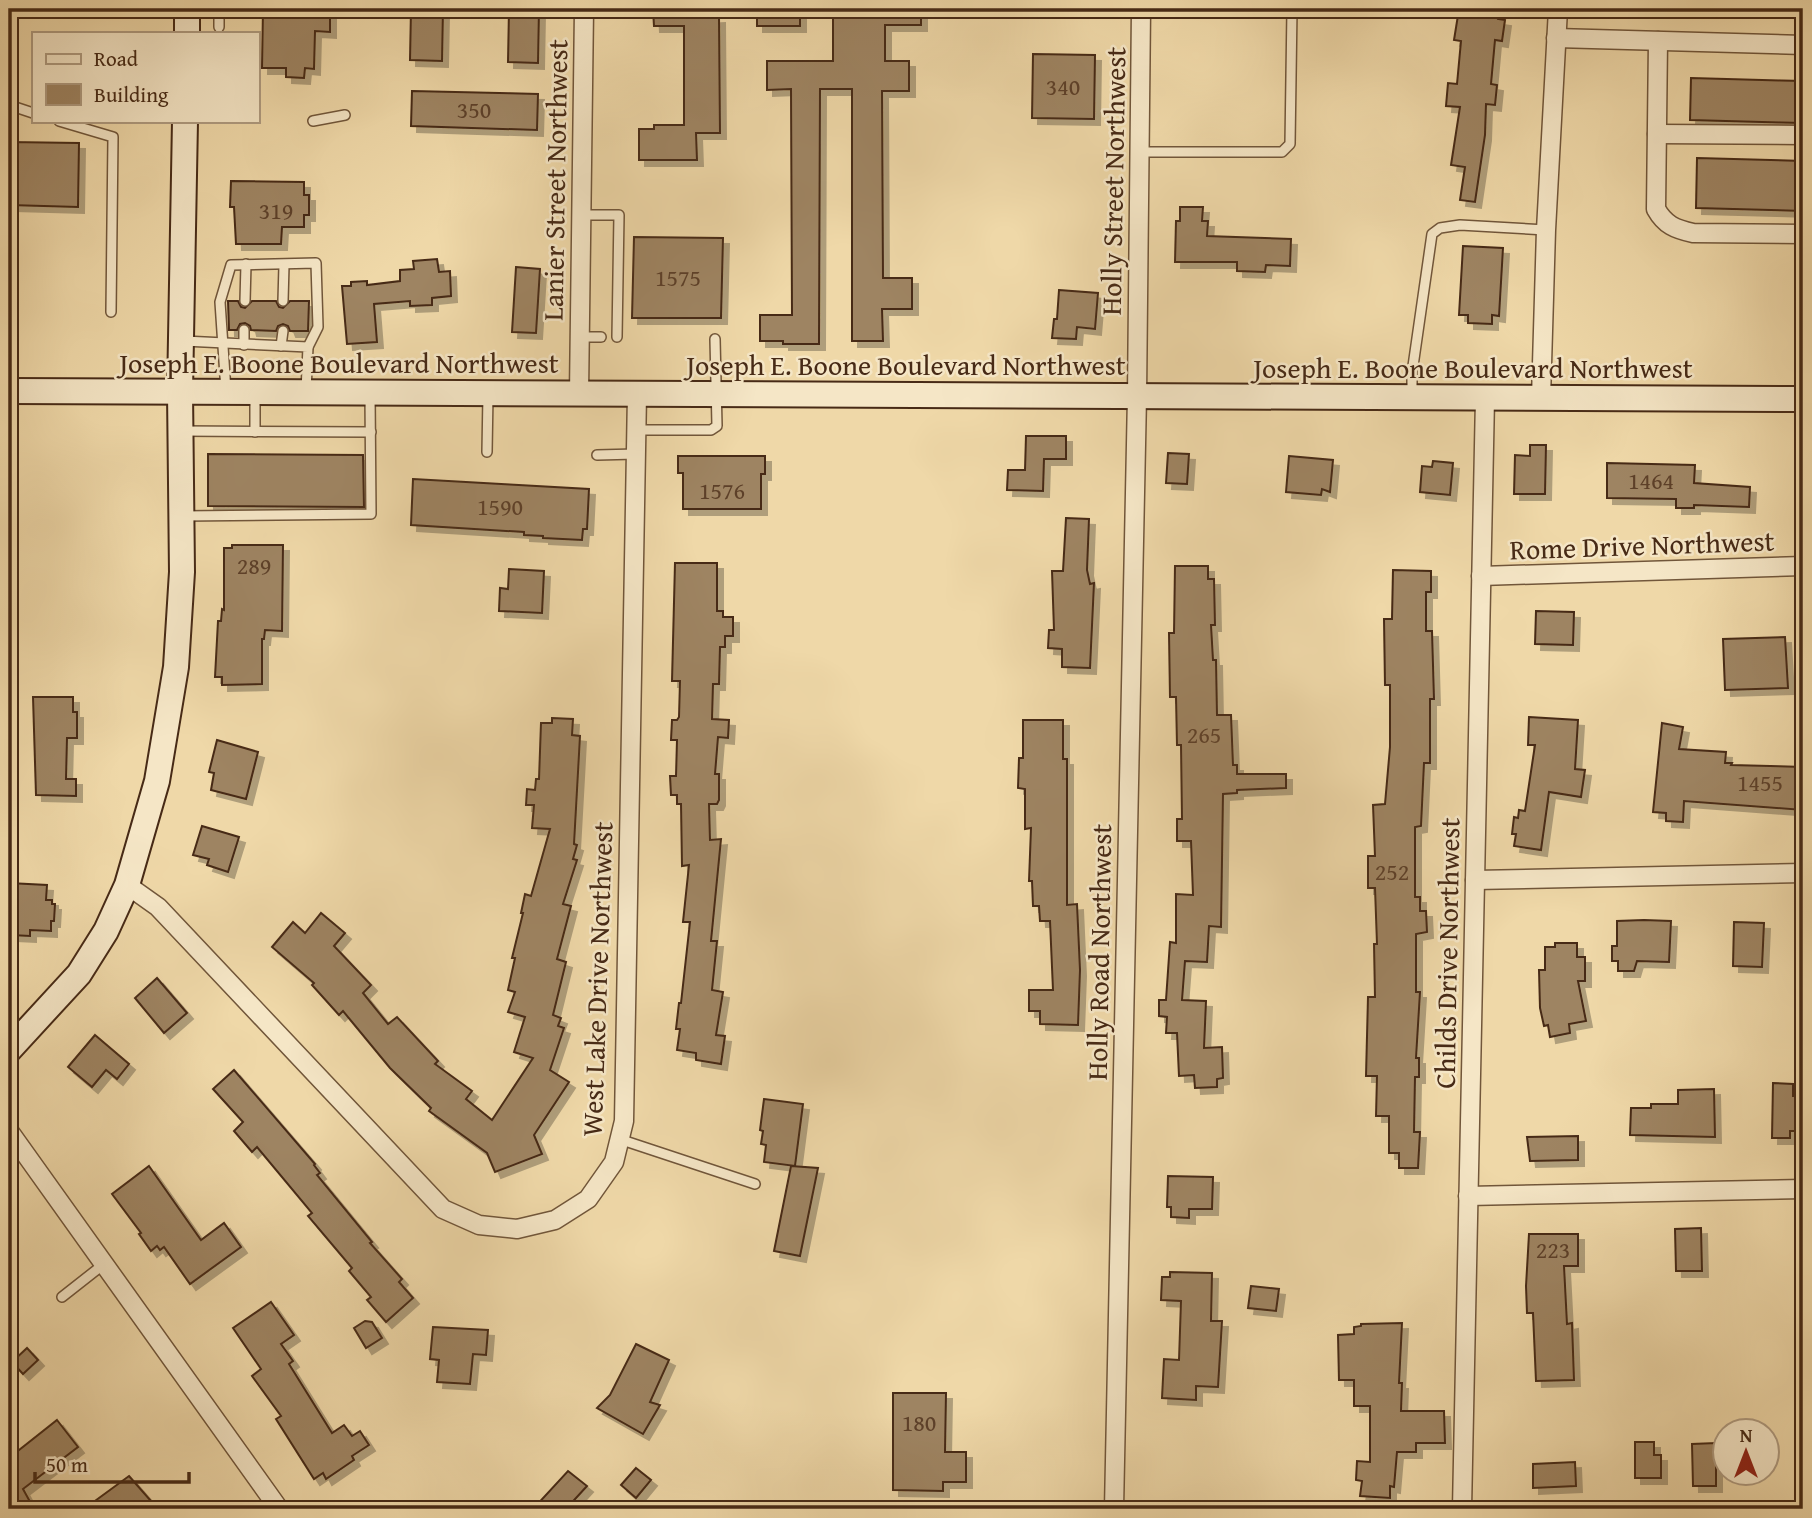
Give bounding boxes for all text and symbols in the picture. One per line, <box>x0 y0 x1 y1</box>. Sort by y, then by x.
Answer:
legend <box>32 32 259 122</box>
street label: Lanier Street Northwest <box>532 39 577 321</box>
text: Road <box>94 43 139 74</box>
street label: Holly Street Northwest <box>1090 46 1135 316</box>
house number: 340 <box>1046 69 1080 104</box>
text: Building <box>94 79 169 110</box>
house number: 350 <box>457 92 491 127</box>
house number: 319 <box>259 193 293 228</box>
house number: 1575 <box>655 260 701 295</box>
street label: Joseph E. Boone Boulevard Northwest <box>116 342 559 383</box>
street label: Joseph E. Boone Boulevard Northwest <box>683 344 1126 385</box>
street label: Joseph E. Boone Boulevard Northwest <box>1250 347 1693 388</box>
house number: 1464 <box>1628 463 1674 498</box>
house number: 1576 <box>699 473 745 508</box>
house number: 1590 <box>477 489 523 524</box>
street label: Rome Drive Northwest <box>1509 519 1775 570</box>
house number: 289 <box>237 548 271 583</box>
house number: 265 <box>1187 717 1221 752</box>
house number: 1455 <box>1737 765 1783 800</box>
street label: Childs Drive Northwest <box>1424 817 1469 1089</box>
street label: West Lake Drive Northwest <box>571 821 622 1137</box>
street label: Holly Road Northwest <box>1076 823 1121 1081</box>
house number: 252 <box>1375 854 1409 889</box>
house number: 223 <box>1536 1232 1570 1267</box>
house number: 180 <box>902 1405 936 1440</box>
north arrow <box>1710 1416 1780 1486</box>
text: N <box>1740 1421 1753 1449</box>
scale bar <box>35 1441 189 1485</box>
text: 50 m <box>46 1449 88 1480</box>

